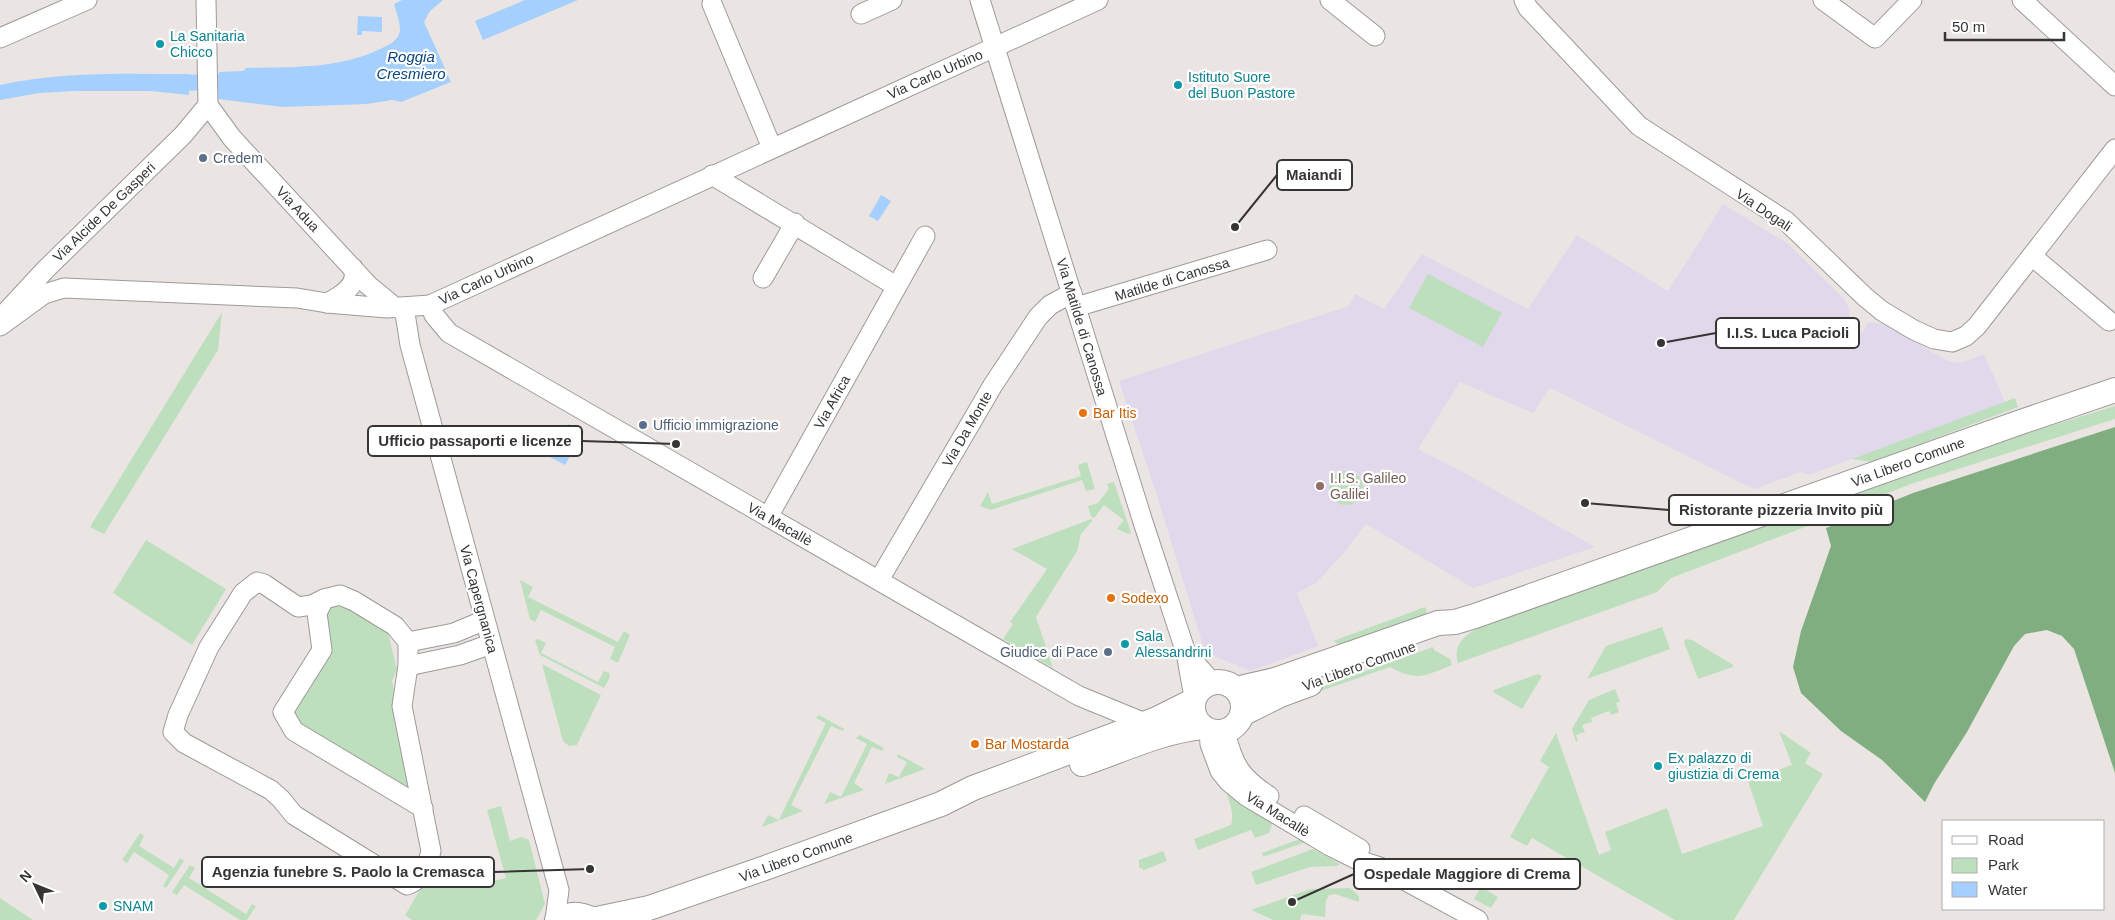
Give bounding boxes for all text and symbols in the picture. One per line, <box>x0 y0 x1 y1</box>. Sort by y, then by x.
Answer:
scale bar <box>1945 10 2064 42</box>
text: 50 m <box>1952 18 1985 35</box>
place label: La Sanitaria Chicco <box>170 28 245 60</box>
marker: La Sanitaria Chicco <box>154 38 166 50</box>
street label: Via Carlo Urbino <box>885 46 985 102</box>
water label: Roggia Cresmiero <box>376 48 446 82</box>
place label: Istituto Suore del Buon Pastore <box>1188 69 1296 101</box>
marker: Istituto Suore del Buon Pastore <box>1172 79 1184 91</box>
place label: Credem <box>213 150 263 166</box>
marker: Credem <box>197 152 209 164</box>
street label: Via Alcide De Gasperi <box>50 159 158 265</box>
callout: Maiandi <box>1277 160 1352 190</box>
text: Maiandi <box>1286 166 1342 183</box>
street label: Via Adua <box>273 183 323 235</box>
street label: Via Dogali <box>1733 186 1795 234</box>
street label: Via Carlo Urbino <box>436 250 536 308</box>
street label: Matilde di Canossa <box>1113 254 1231 304</box>
street label: Via Matilde di Canossa <box>1053 256 1111 398</box>
callout: I.I.S. Luca Pacioli <box>1716 318 1859 348</box>
text: I.I.S. Luca Pacioli <box>1727 324 1849 341</box>
street label: Via Africa <box>811 372 853 432</box>
street label: Via Da Monte <box>939 388 995 470</box>
place label: Bar Itis <box>1093 405 1137 421</box>
marker: Bar Itis <box>1077 407 1089 419</box>
place label: Ufficio immigrazione <box>653 417 779 433</box>
marker: Ufficio immigrazione <box>637 419 649 431</box>
callout: Ufficio passaporti e licenze <box>368 426 582 456</box>
text: Ufficio passaporti e licenze <box>378 432 572 449</box>
street label: Via Libero Comune <box>1849 434 1967 490</box>
place label: I.I.S. Galileo Galilei <box>1330 470 1406 502</box>
marker: I.I.S. Galileo Galilei <box>1314 480 1326 492</box>
callout: Ristorante pizzeria Invito più <box>1669 495 1893 525</box>
street label: Via Macallè <box>745 499 815 549</box>
text: Ristorante pizzeria Invito più <box>1679 501 1883 518</box>
street label: Via Capergnanica <box>457 543 501 655</box>
place label: Sodexo <box>1121 590 1169 606</box>
marker: Sodexo <box>1105 592 1117 604</box>
place label: Sala Alessandrini <box>1135 628 1211 660</box>
marker: Sala Alessandrini <box>1119 638 1131 650</box>
street label: Via Libero Comune <box>1300 638 1418 694</box>
place label: Giudice di Pace <box>1000 644 1098 660</box>
marker: Giudice di Pace <box>1102 646 1114 658</box>
place label: Bar Mostarda <box>985 736 1069 752</box>
marker: Bar Mostarda <box>969 738 981 750</box>
place label: Ex palazzo di giustizia di Crema <box>1668 750 1779 782</box>
marker: Ex palazzo di giustizia di Crema <box>1652 760 1664 772</box>
street label: Via Macallè <box>1243 788 1313 840</box>
legend <box>1942 820 2105 910</box>
street label: Via Libero Comune <box>737 829 855 885</box>
text: Road <box>1988 831 2024 848</box>
text: Park <box>1988 856 2019 873</box>
callout: Agenzia funebre S. Paolo la Cremasca <box>202 857 494 887</box>
callout: Ospedale Maggiore di Crema <box>1354 859 1580 889</box>
north arrow <box>10 860 60 910</box>
text: Agenzia funebre S. Paolo la Cremasca <box>212 863 485 880</box>
text: Ospedale Maggiore di Crema <box>1364 865 1571 882</box>
text: N <box>16 867 35 885</box>
text: Water <box>1988 881 2027 898</box>
place label: SNAM <box>113 898 153 914</box>
marker: SNAM <box>97 900 109 912</box>

